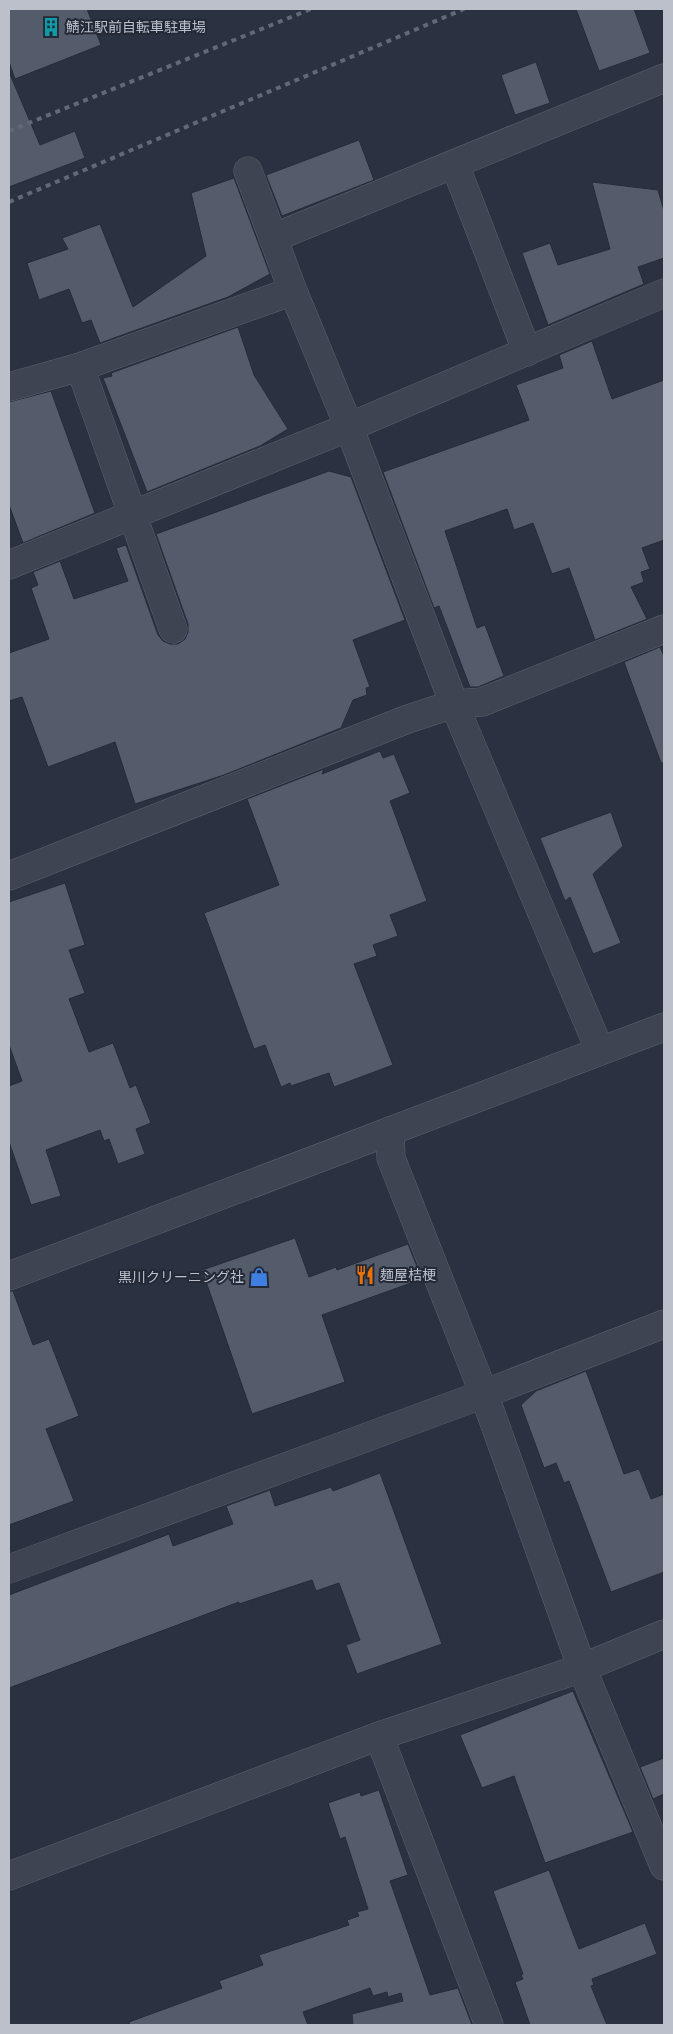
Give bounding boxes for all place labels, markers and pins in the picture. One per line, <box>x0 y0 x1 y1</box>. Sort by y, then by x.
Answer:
building icon: 鯖江駅前自転車駐車場 <box>40 16 62 38</box>
place label: 鯖江駅前自転車駐車場 <box>66 18 206 36</box>
restaurant icon: 麺屋桔梗 <box>354 1264 376 1286</box>
shop icon: 黒川クリーニング社 <box>248 1266 270 1288</box>
place label: 麺屋桔梗 <box>380 1266 436 1284</box>
place label: 黒川クリーニング社 <box>118 1268 244 1286</box>

